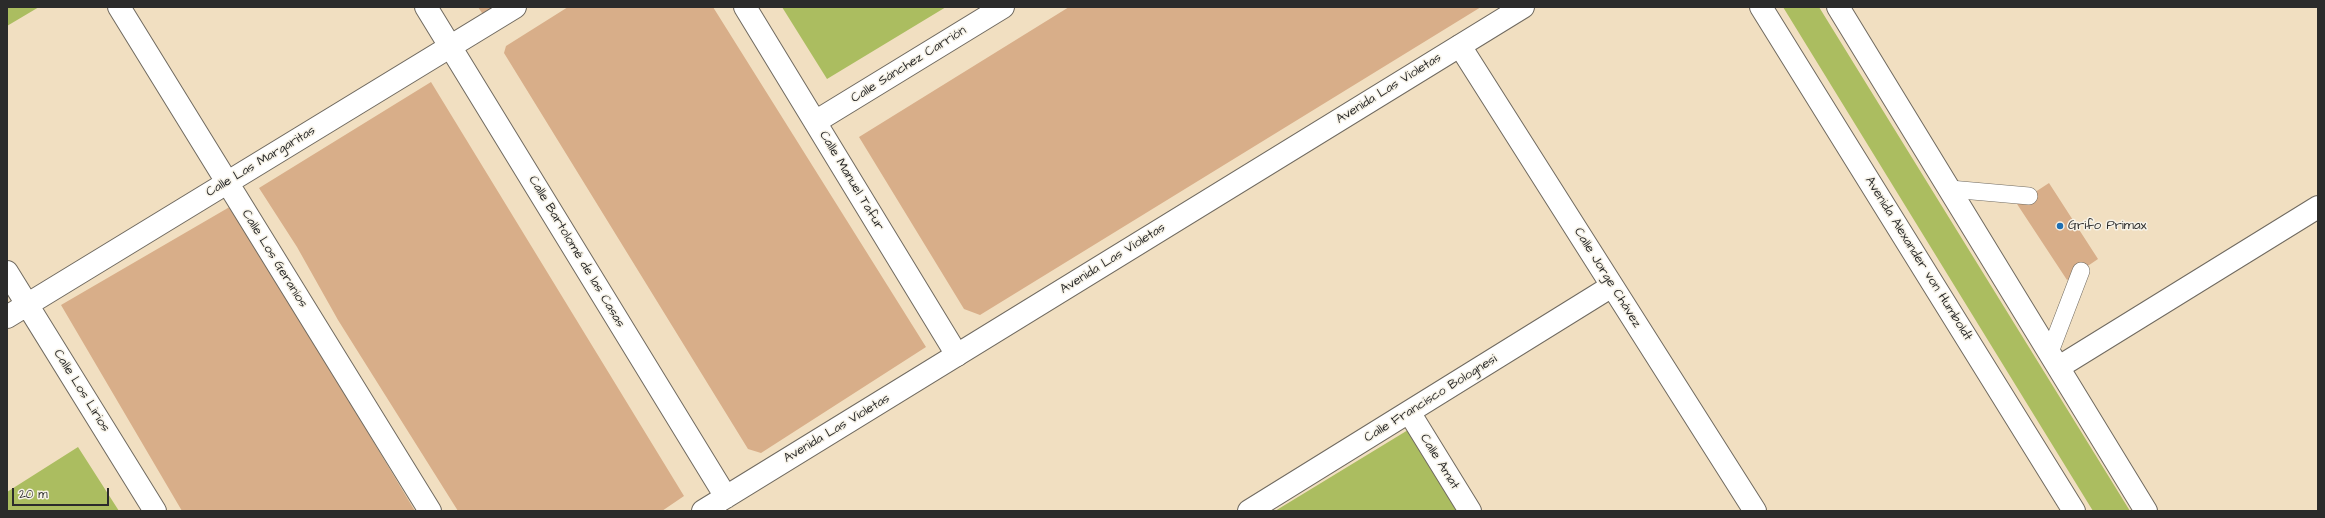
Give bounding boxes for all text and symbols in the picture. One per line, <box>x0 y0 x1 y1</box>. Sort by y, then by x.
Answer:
street label: Calle Sánchez Carrión <box>849 23 969 107</box>
street label: Avenida Las Violetas <box>1333 50 1445 128</box>
street label: Calle Las Margaritas <box>203 123 319 201</box>
street label: Calle Manuel Tafur <box>815 129 887 233</box>
street label: Calle Bartolomé de las Casas <box>524 173 628 331</box>
street label: Avenida Alexander von Humboldt <box>1861 174 1975 344</box>
street label: Calle Los Geranios <box>238 207 310 311</box>
place label: Grifo Primax <box>2068 218 2147 234</box>
street label: Avenida Las Violetas <box>1057 220 1169 298</box>
marker: Grifo Primax <box>2055 221 2065 231</box>
street label: Calle Jorge Chávez <box>1570 225 1644 331</box>
street label: Calle Los Lirios <box>49 347 113 435</box>
street label: Calle Francisco Bolognesi <box>1362 352 1500 446</box>
street label: Avenida Las Violetas <box>781 391 893 467</box>
street label: Calle Amat <box>1416 431 1462 493</box>
scale bar <box>14 480 111 506</box>
text: 20 m <box>19 486 48 503</box>

